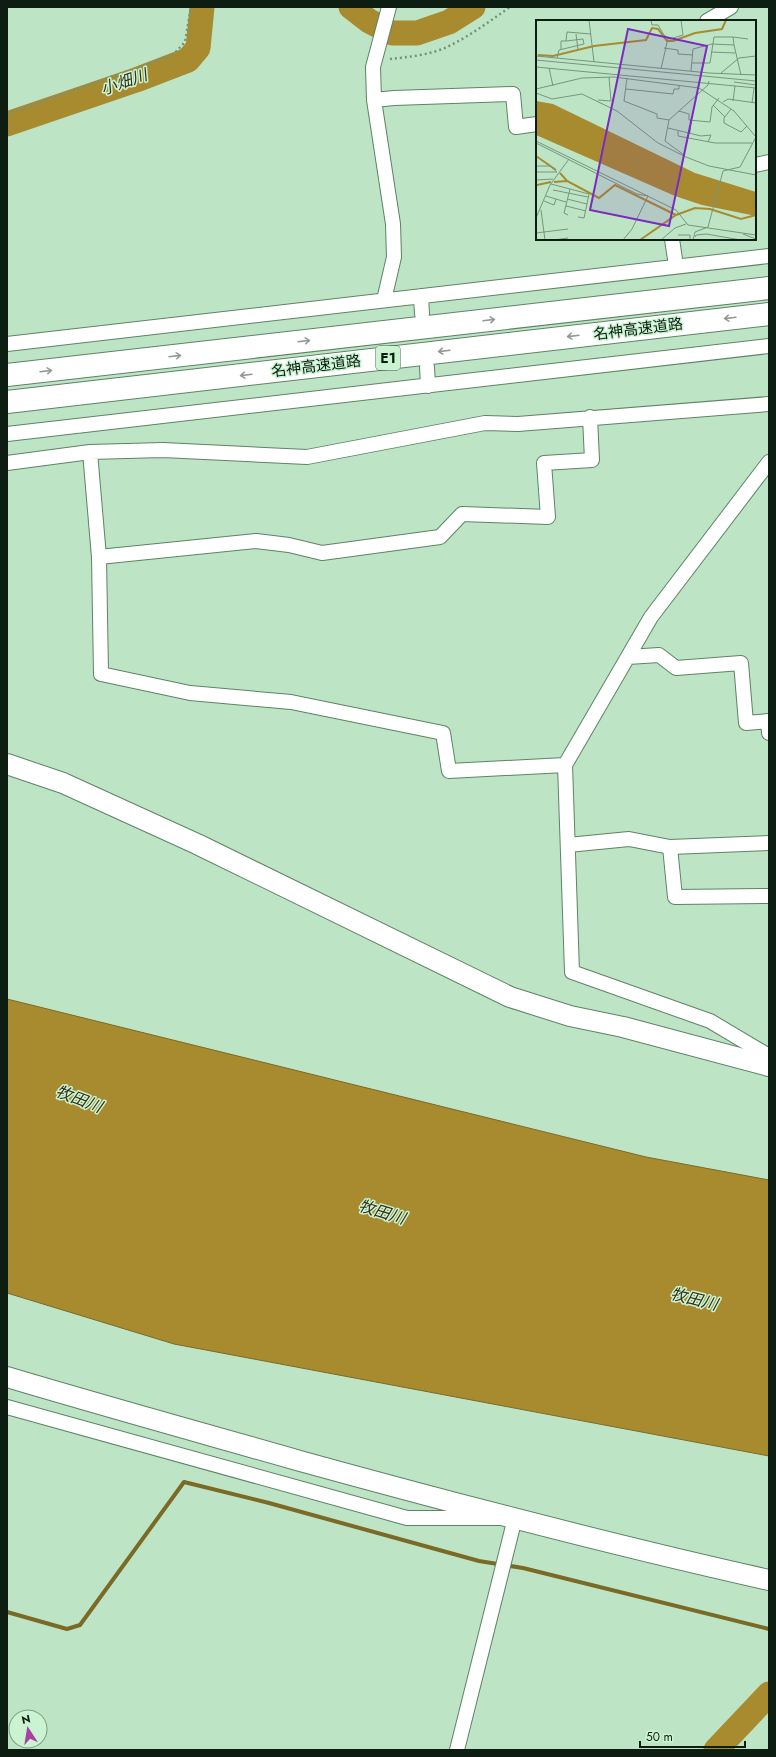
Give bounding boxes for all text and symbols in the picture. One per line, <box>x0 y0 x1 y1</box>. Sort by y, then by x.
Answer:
inset map <box>536 20 756 240</box>
water label: 小畑川 <box>98 63 152 101</box>
street label: 名神高速道路 <box>592 313 684 345</box>
one-way arrow <box>724 314 737 322</box>
one-way arrow <box>482 316 495 324</box>
one-way arrow <box>567 333 580 340</box>
one-way arrow <box>297 338 310 345</box>
road number: E1 <box>376 346 400 370</box>
one-way arrow <box>438 348 451 355</box>
street label: 名神高速道路 <box>270 350 362 382</box>
one-way arrow <box>168 352 181 360</box>
one-way arrow <box>39 367 52 375</box>
one-way arrow <box>239 371 252 378</box>
water label: 牧田川 <box>52 1080 107 1119</box>
water label: 牧田川 <box>356 1194 410 1231</box>
water label: 牧田川 <box>668 1282 722 1316</box>
north arrow <box>8 1709 48 1749</box>
text: N <box>20 1710 32 1728</box>
scale bar <box>640 1723 745 1749</box>
text: 50 m <box>646 1728 673 1746</box>

